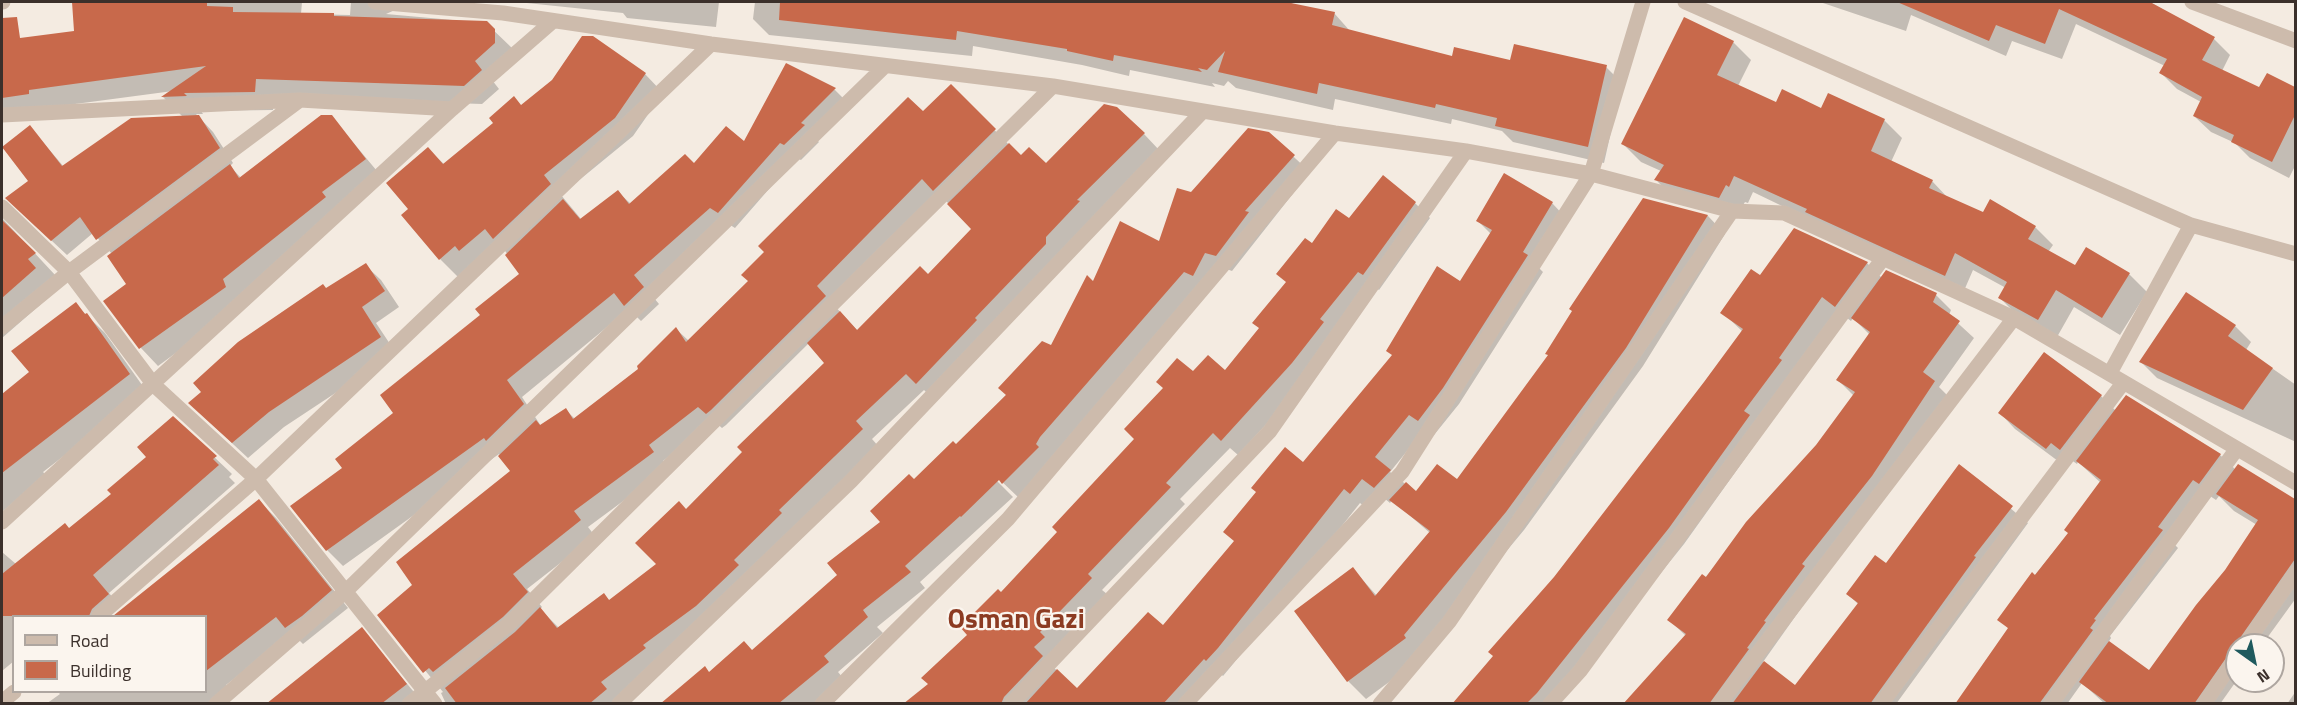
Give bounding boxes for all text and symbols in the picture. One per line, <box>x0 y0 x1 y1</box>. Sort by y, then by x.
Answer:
district label: Osman Gazi <box>947 605 1085 637</box>
legend <box>12 615 207 693</box>
text: Road <box>70 627 109 654</box>
north arrow <box>2225 633 2285 693</box>
text: Building <box>70 657 131 684</box>
text: N <box>2253 663 2275 690</box>

